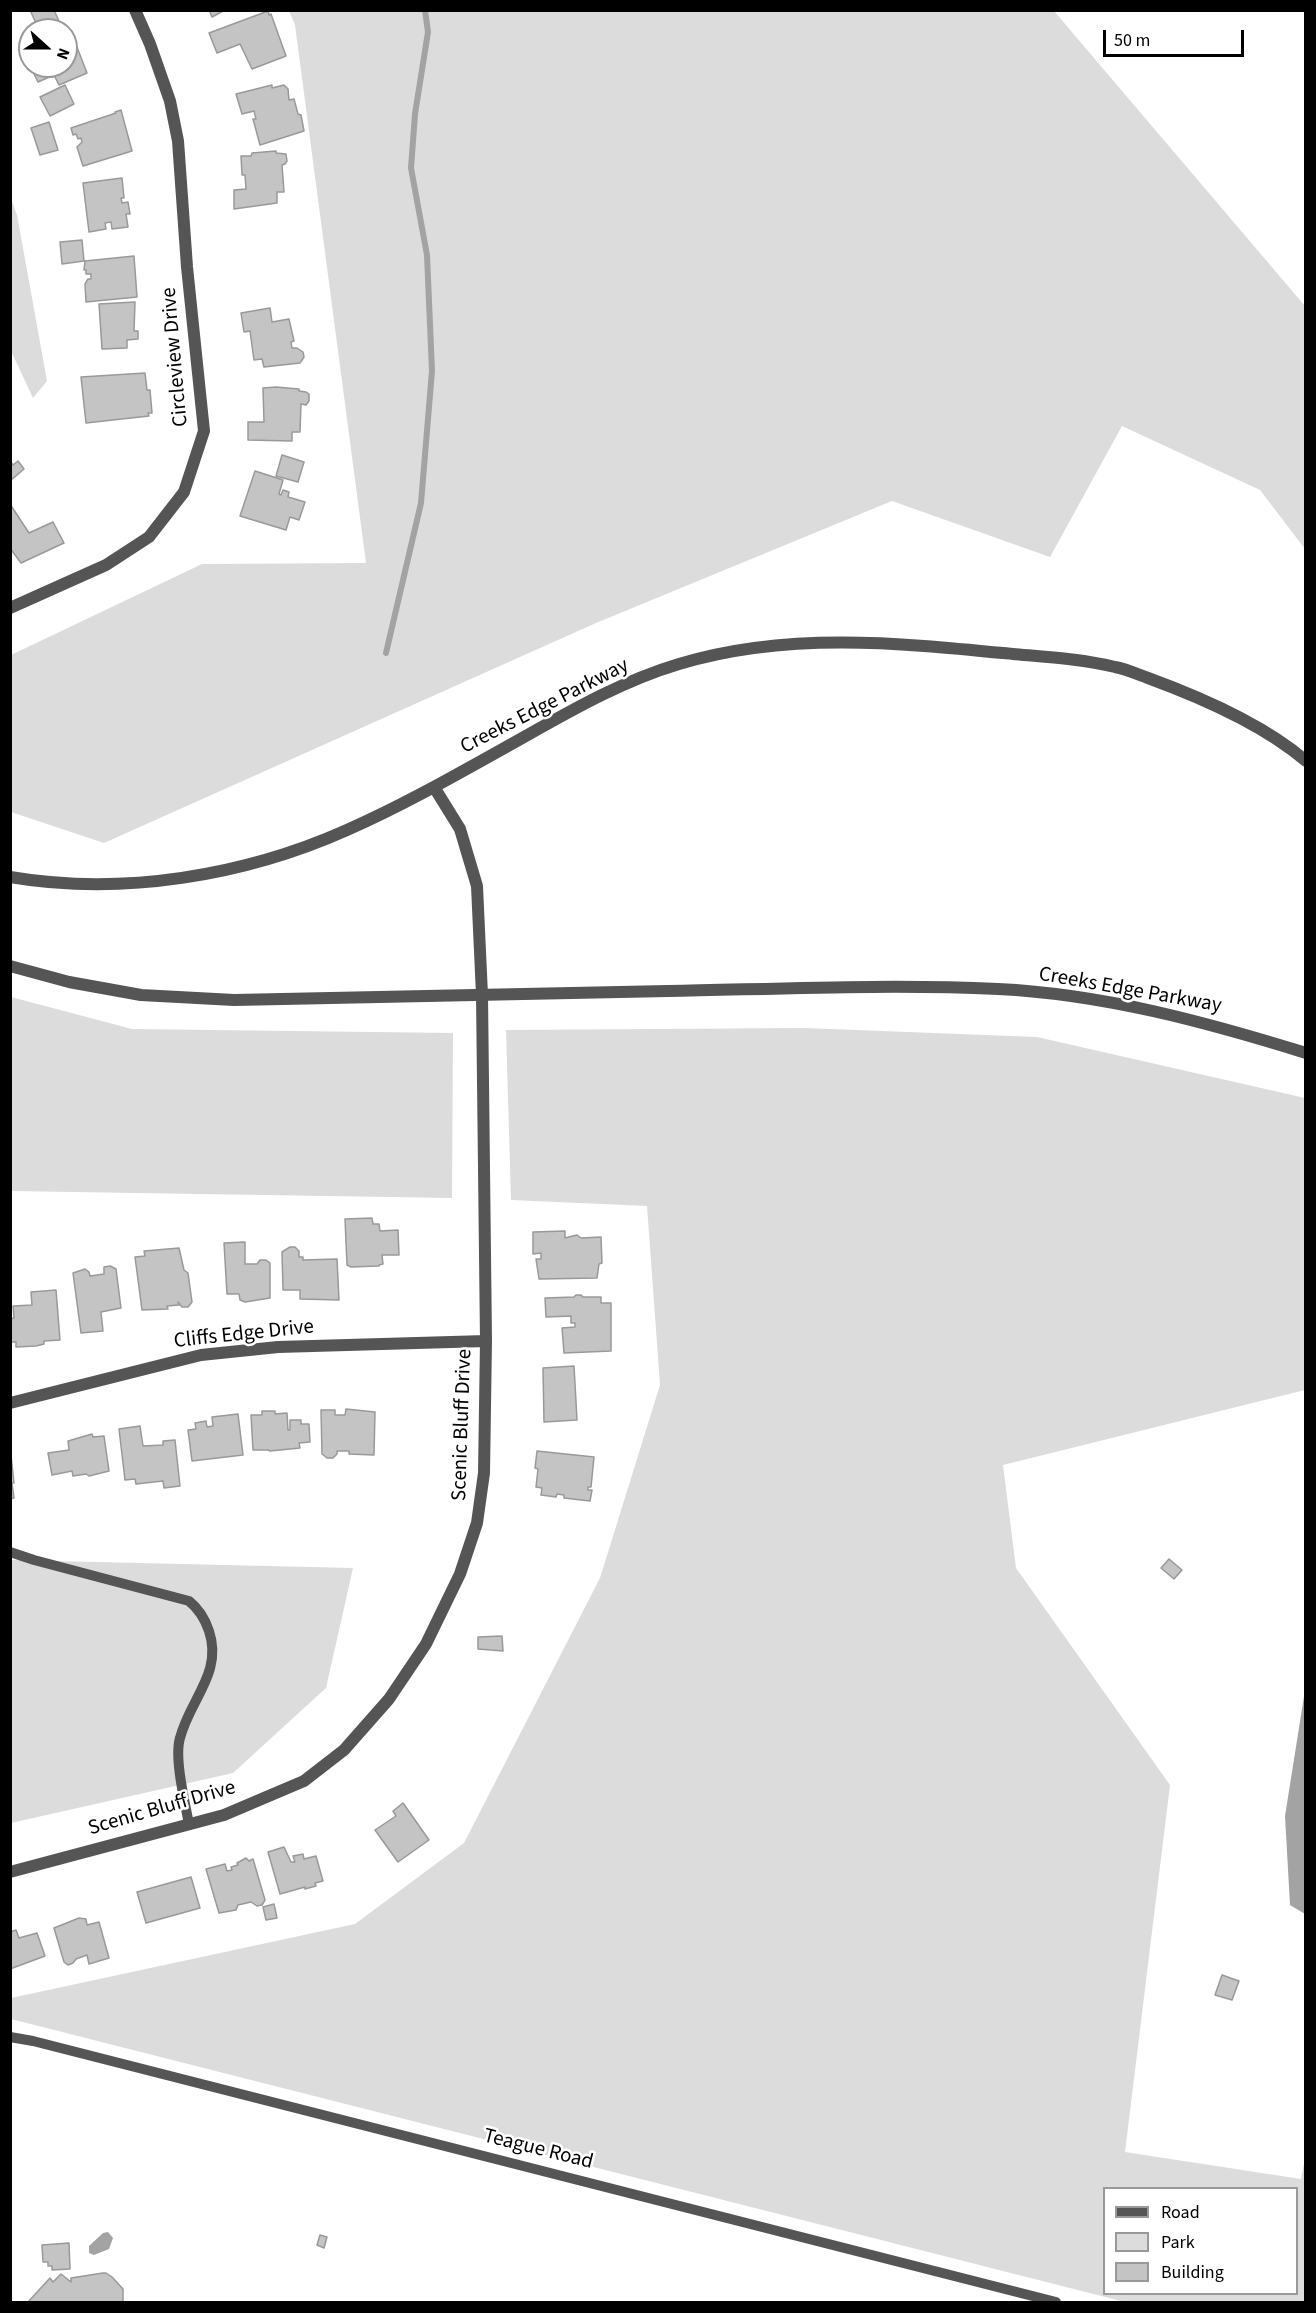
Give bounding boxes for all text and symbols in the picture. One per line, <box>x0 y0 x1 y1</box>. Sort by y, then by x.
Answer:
north arrow <box>18 18 78 78</box>
scale bar <box>1106 18 1247 56</box>
text: 50 m <box>1114 28 1150 53</box>
text: N <box>51 45 75 63</box>
street label: Circleview Drive <box>157 286 195 428</box>
street label: Creeks Edge Parkway <box>457 654 633 760</box>
street label: Creeks Edge Parkway <box>1037 963 1223 1019</box>
street label: Cliffs Edge Drive <box>173 1315 315 1355</box>
street label: Scenic Bluff Drive <box>448 1349 478 1501</box>
street label: Scenic Bluff Drive <box>85 1776 239 1842</box>
street label: Teague Road <box>480 2124 596 2176</box>
legend <box>1103 2187 1298 2295</box>
text: Road <box>1161 2200 1200 2225</box>
text: Park <box>1161 2230 1195 2255</box>
text: Building <box>1161 2260 1224 2285</box>

